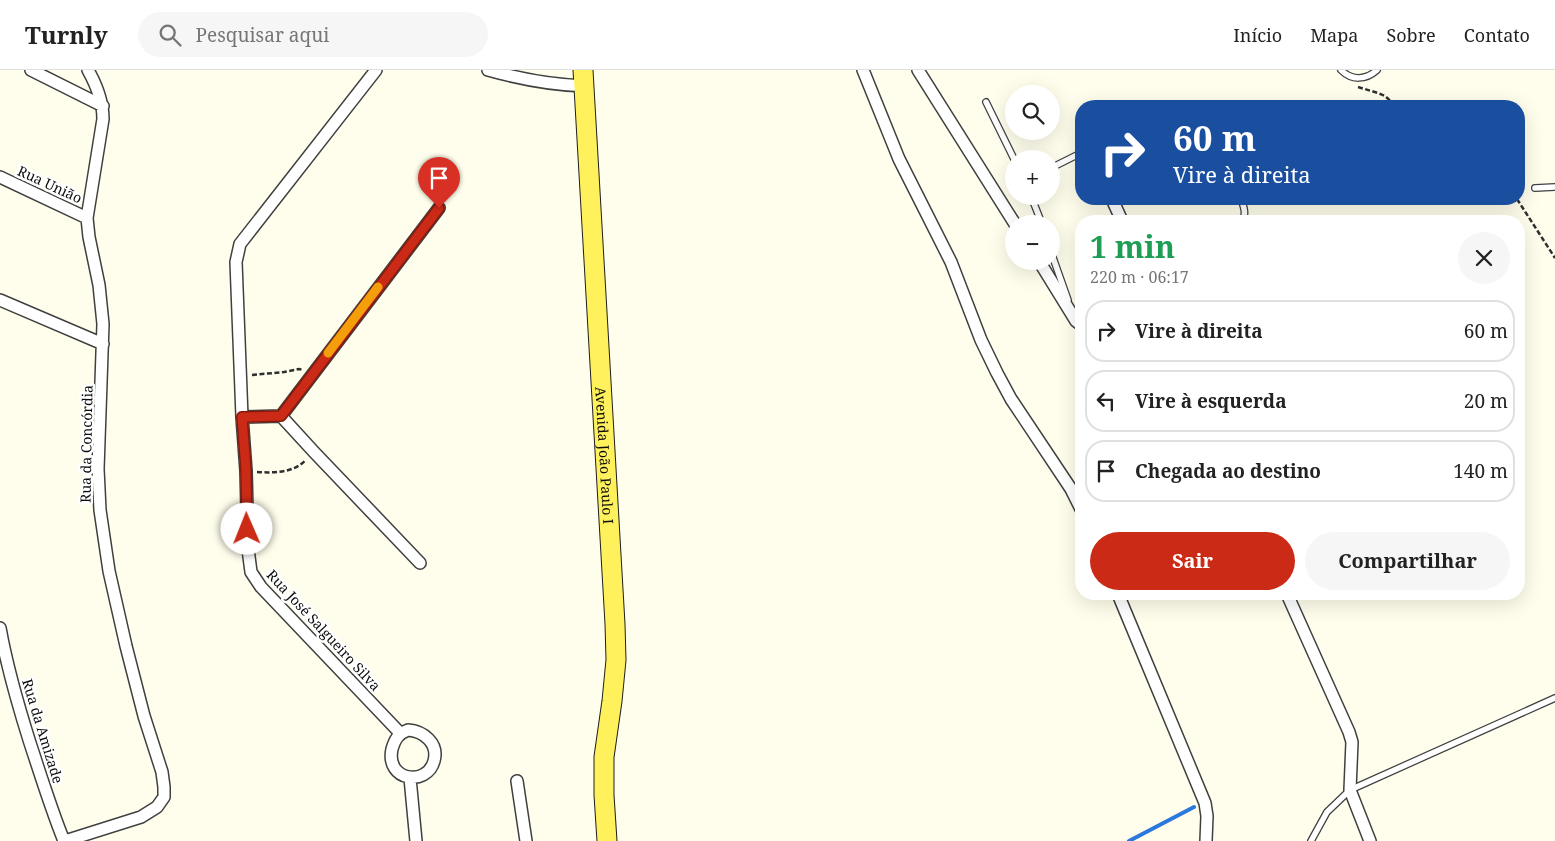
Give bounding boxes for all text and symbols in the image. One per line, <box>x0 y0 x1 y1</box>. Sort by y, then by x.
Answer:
search box <box>138 12 488 57</box>
text: Turnly <box>25 18 108 51</box>
icon: search <box>156 21 184 49</box>
text: Pesquisar aqui <box>196 22 329 48</box>
text: Início <box>1233 23 1282 47</box>
text: Mapa <box>1310 23 1358 47</box>
text: Sobre <box>1386 23 1436 47</box>
text: Contato <box>1464 23 1530 47</box>
map controls <box>1005 85 1060 270</box>
button: search <box>1005 85 1060 140</box>
text: 60 m <box>1173 114 1256 161</box>
icon: right <box>1090 120 1155 185</box>
button: + <box>1005 150 1060 205</box>
pin <box>418 157 460 208</box>
text: Vire à direita <box>1173 159 1311 189</box>
street label: Rua União <box>15 161 85 207</box>
icon: arrive <box>425 164 453 192</box>
button: − <box>1005 215 1060 270</box>
text: 1 min <box>1090 226 1175 267</box>
button: close <box>1458 232 1510 284</box>
text: 220 m · 06:17 <box>1090 266 1189 288</box>
icon: right <box>1092 317 1120 345</box>
text: Vire à direita <box>1135 318 1263 344</box>
text: 60 m <box>1464 318 1508 344</box>
street label: Rua da Concórdia <box>75 385 97 503</box>
street label: Avenida João Paulo I <box>592 386 619 525</box>
icon: left <box>1092 387 1120 415</box>
text: Vire à esquerda <box>1135 388 1287 414</box>
text: 20 m <box>1464 388 1508 414</box>
icon: arrive <box>1092 457 1120 485</box>
text: Chegada ao destino <box>1135 458 1321 484</box>
text: 140 m <box>1453 458 1508 484</box>
position arrow <box>220 502 272 554</box>
button: Sair <box>1090 532 1295 590</box>
button: Compartilhar <box>1305 532 1510 590</box>
street label: Rua José Salgueiro Silva <box>263 565 385 695</box>
street label: Rua da Amizade <box>18 676 68 786</box>

